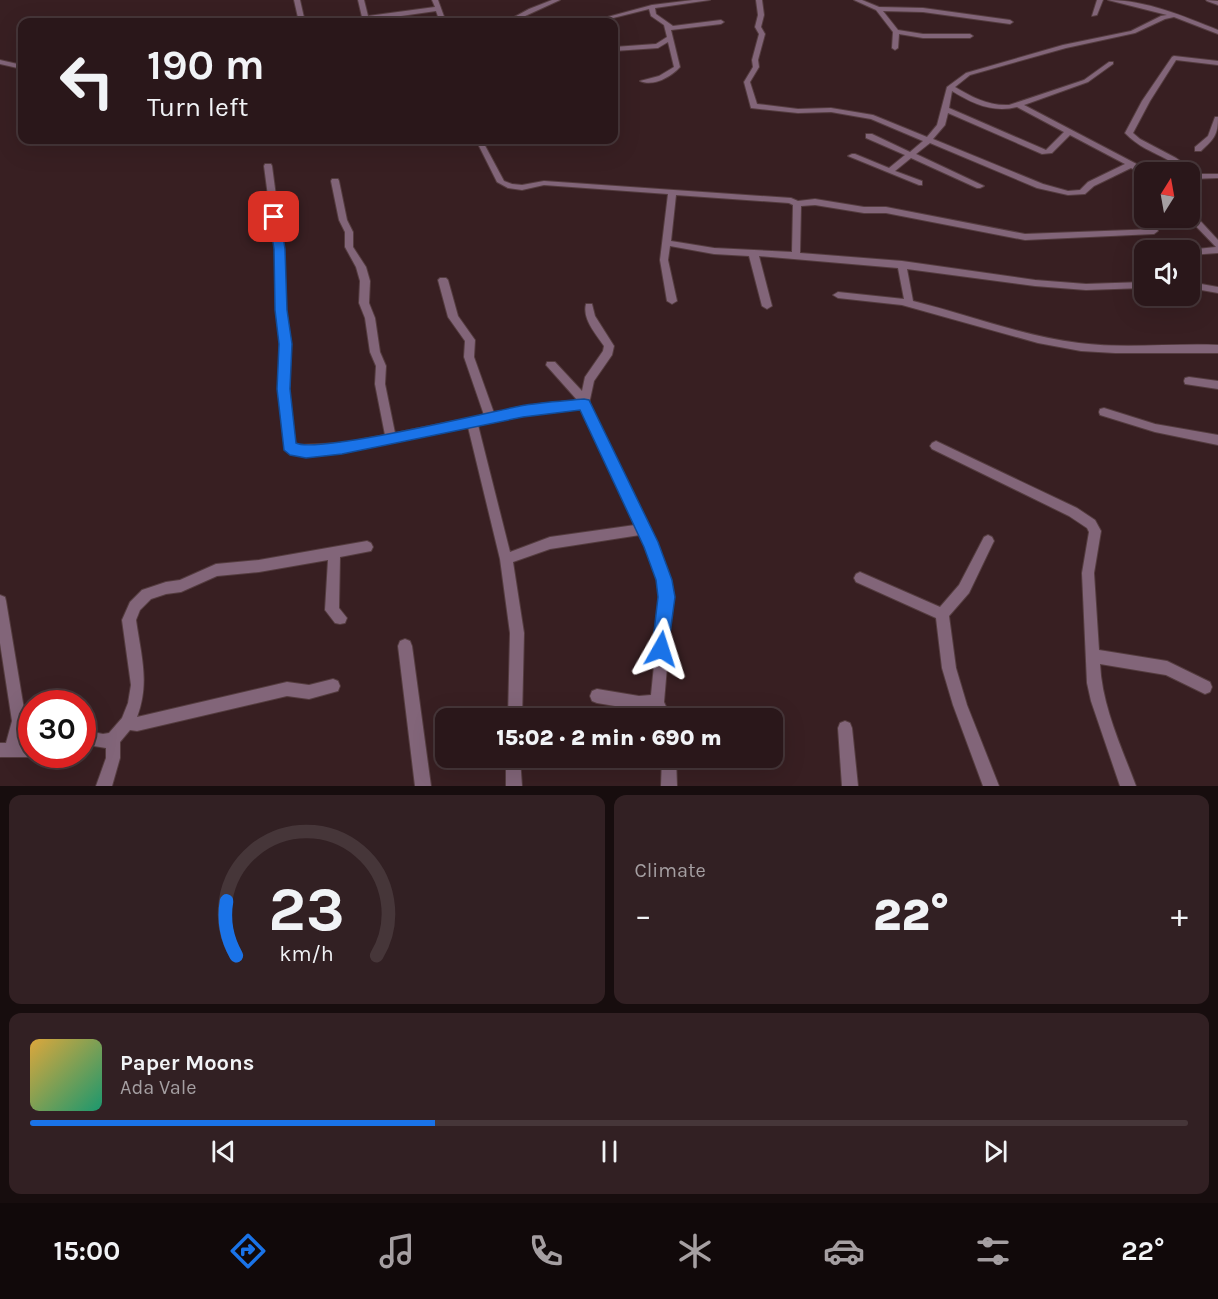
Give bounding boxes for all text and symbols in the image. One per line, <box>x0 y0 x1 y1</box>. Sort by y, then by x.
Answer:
text: 190 m <box>147 40 265 90</box>
icon: left <box>48 42 126 120</box>
text: Turn left <box>147 91 248 123</box>
north arrow <box>1134 162 1200 228</box>
map controls <box>1134 162 1200 306</box>
pin <box>248 191 299 242</box>
icon: arrive <box>257 200 290 233</box>
button: sound <box>1134 240 1200 306</box>
position arrow <box>629 617 693 681</box>
speed limit sign: 30 <box>18 690 96 768</box>
text: 15:02 · 2 min · 690 m <box>496 725 722 751</box>
text: Climate <box>635 859 706 882</box>
text: 23 <box>268 873 345 946</box>
text: 22° <box>873 889 950 941</box>
text: − <box>635 896 652 934</box>
text: + <box>1171 896 1188 934</box>
text: km/h <box>280 942 334 967</box>
text: Paper Moons <box>120 1050 254 1076</box>
text: Ada Vale <box>120 1076 197 1099</box>
icon: previous <box>207 1135 240 1168</box>
icon: pause <box>593 1135 626 1168</box>
icon: next <box>979 1135 1012 1168</box>
icon: directions <box>227 1230 269 1272</box>
icon: music <box>376 1230 418 1272</box>
icon: phone <box>525 1230 567 1272</box>
icon: climate <box>674 1230 716 1272</box>
icon: car <box>823 1230 865 1272</box>
icon: filters <box>972 1230 1014 1272</box>
text: 15:00 <box>54 1235 120 1267</box>
text: 22° <box>1121 1235 1164 1267</box>

